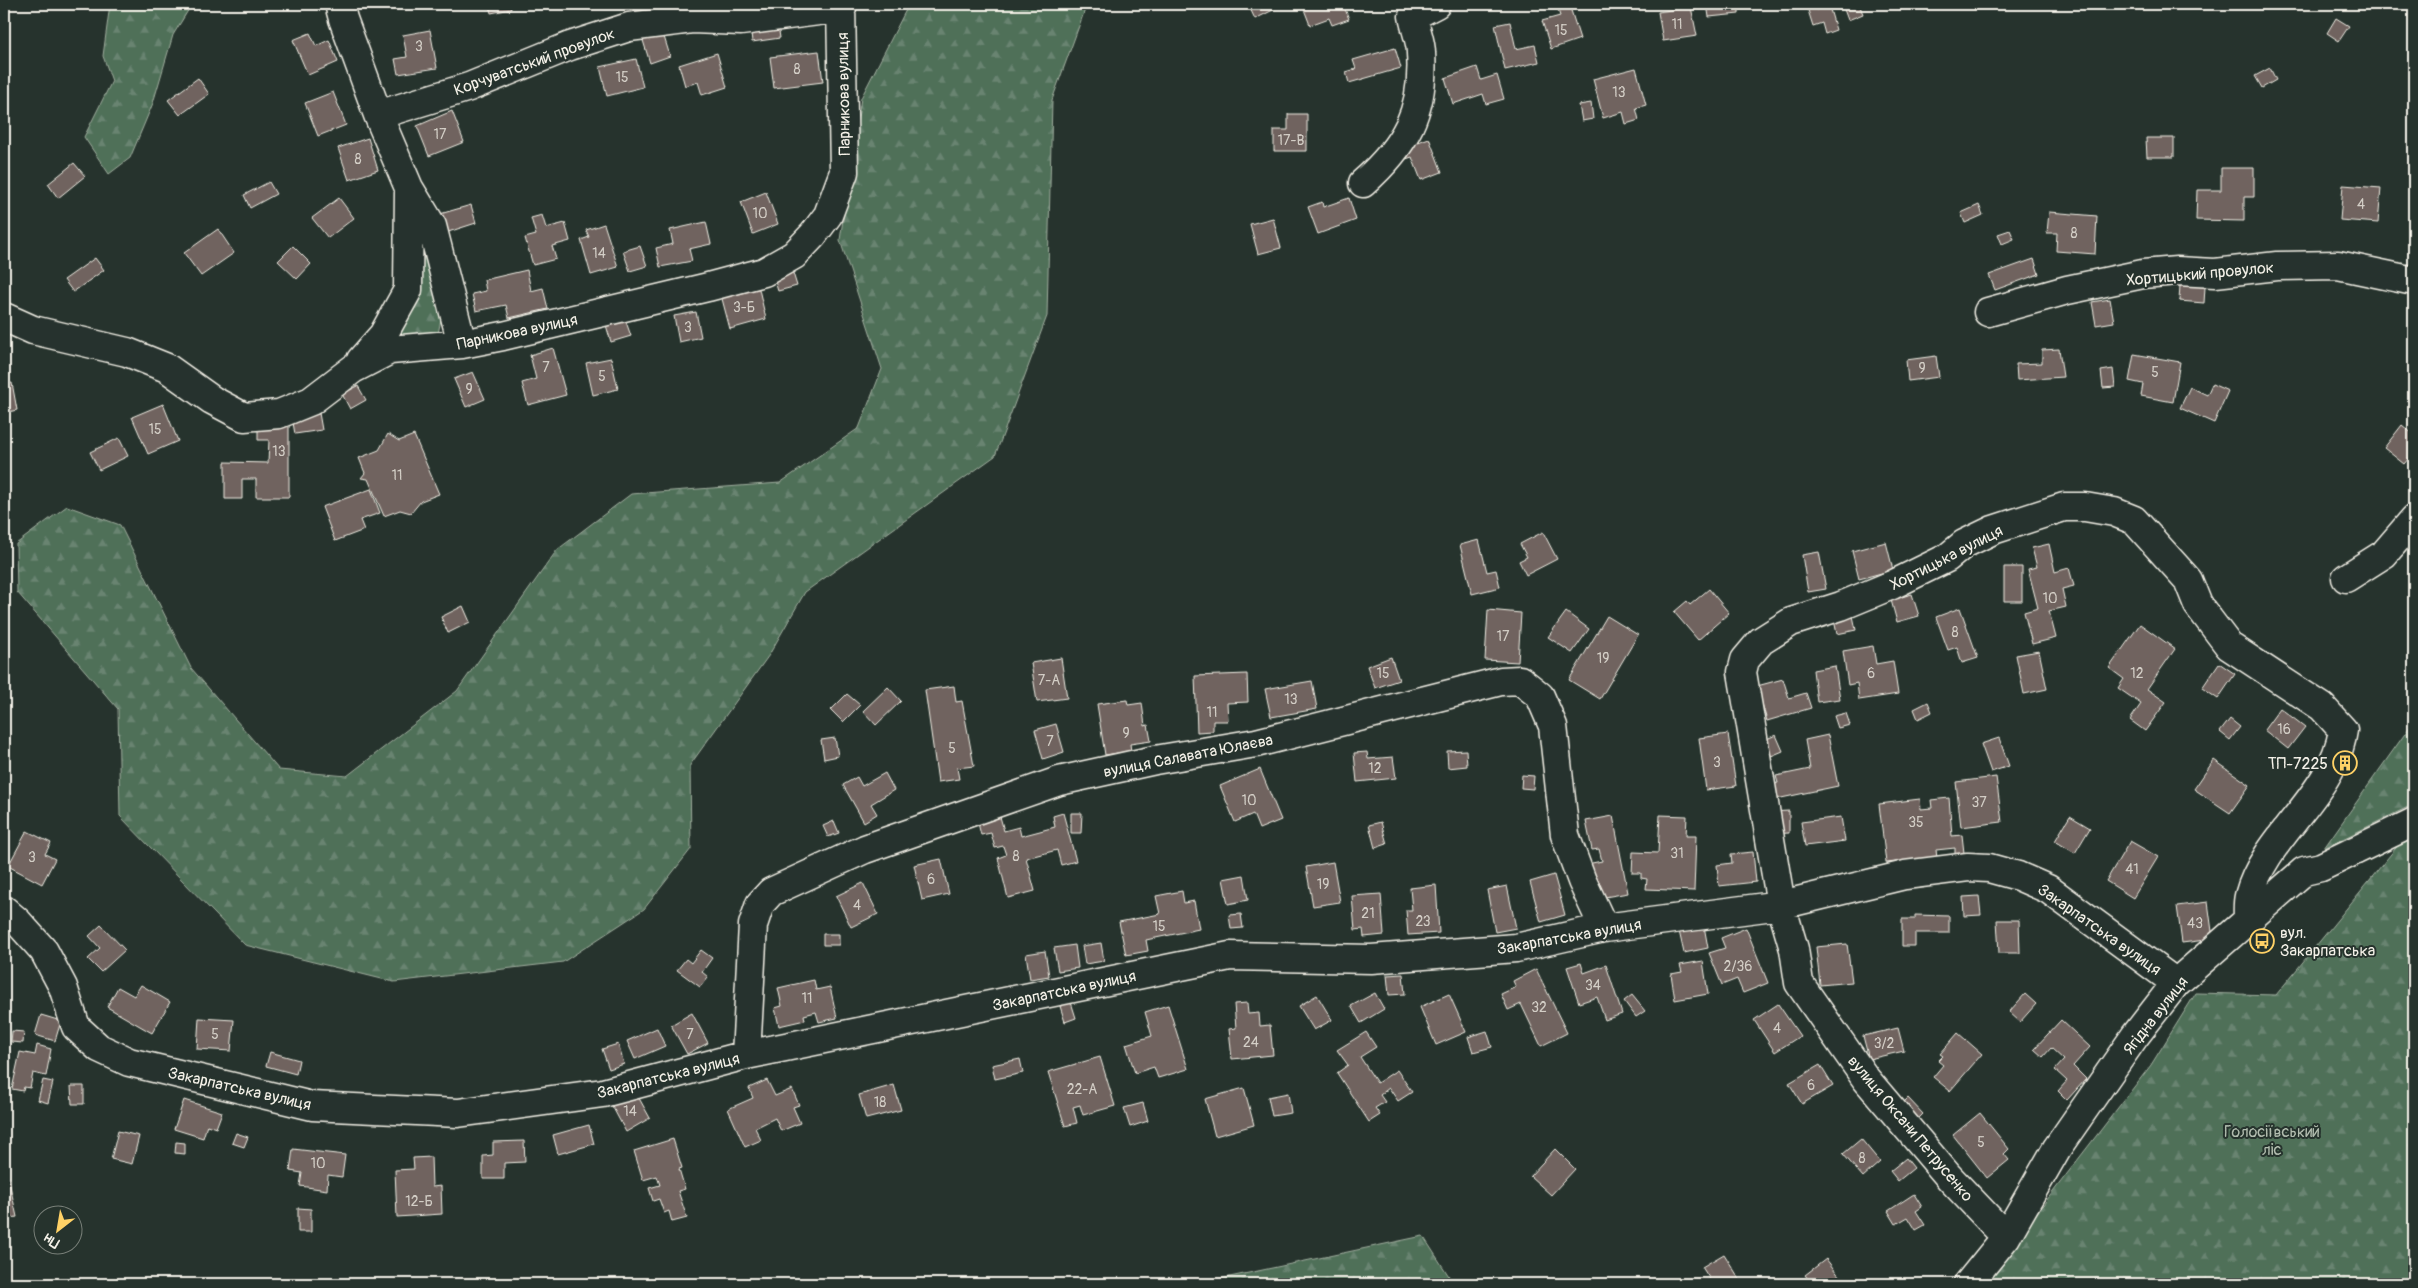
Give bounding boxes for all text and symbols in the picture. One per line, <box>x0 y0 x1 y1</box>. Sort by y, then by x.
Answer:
house number: 11 <box>1672 16 1682 33</box>
house number: 15 <box>1554 22 1568 39</box>
street label: Корчуватський провулок <box>451 23 618 100</box>
street label: Парникова вулиця <box>833 32 855 156</box>
house number: 3 <box>415 38 423 55</box>
house number: 8 <box>793 61 801 78</box>
house number: 15 <box>615 69 629 86</box>
house number: 13 <box>1612 84 1626 101</box>
house number: 17 <box>434 126 447 143</box>
house number: 17-В <box>1278 132 1304 149</box>
house number: 8 <box>354 151 362 168</box>
house number: 4 <box>2357 196 2365 213</box>
house number: 10 <box>752 205 768 222</box>
house number: 8 <box>2070 225 2078 242</box>
house number: 14 <box>592 245 606 262</box>
street label: Хортицький провулок <box>2125 258 2275 290</box>
house number: 3-Б <box>733 299 755 316</box>
street label: Парникова вулиця <box>455 309 580 355</box>
house number: 3 <box>684 319 692 336</box>
house number: 7 <box>542 359 550 376</box>
house number: 9 <box>1918 360 1926 377</box>
house number: 5 <box>2151 364 2159 381</box>
house number: 5 <box>598 368 606 385</box>
house number: 9 <box>465 381 473 398</box>
house number: 15 <box>148 421 162 438</box>
house number: 13 <box>272 443 286 460</box>
house number: 11 <box>392 467 402 484</box>
street label: Хортицька вулиця <box>1887 521 2006 595</box>
house number: 10 <box>2042 590 2058 607</box>
house number: 8 <box>1951 624 1959 641</box>
house number: 17 <box>1497 628 1510 645</box>
house number: 19 <box>1597 650 1609 667</box>
house number: 15 <box>1376 665 1390 682</box>
house number: 6 <box>1867 665 1875 682</box>
house number: 12 <box>2130 665 2144 682</box>
house number: 7-А <box>1038 672 1060 689</box>
house number: 13 <box>1284 691 1298 708</box>
house number: 11 <box>1207 704 1217 721</box>
house number: 16 <box>2277 721 2291 738</box>
house number: 9 <box>1122 725 1130 742</box>
street label: вулиця Салавата Юлаєва <box>1102 730 1275 782</box>
house number: 7 <box>1046 733 1054 750</box>
house number: 5 <box>948 740 956 757</box>
building icon: ТП-7225 <box>2332 750 2358 776</box>
house number: 3 <box>1713 754 1721 771</box>
place label: ТП-7225 <box>2268 754 2328 774</box>
house number: 12 <box>1368 760 1382 777</box>
house number: 10 <box>1241 792 1257 809</box>
house number: 37 <box>1971 794 1987 811</box>
house number: 35 <box>1908 814 1924 831</box>
house number: 31 <box>1670 845 1684 862</box>
house number: 8 <box>1012 848 1020 865</box>
house number: 3 <box>28 849 36 866</box>
house number: 41 <box>2125 861 2139 878</box>
house number: 6 <box>927 871 935 888</box>
house number: 19 <box>1317 876 1329 893</box>
street label: Закарпатська вулиця <box>2034 880 2165 980</box>
house number: 4 <box>853 897 861 914</box>
house number: 21 <box>1361 905 1375 922</box>
house number: 23 <box>1415 913 1431 930</box>
street label: Закарпатська вулиця <box>1495 914 1643 960</box>
house number: 43 <box>2187 915 2203 932</box>
house number: 15 <box>1152 918 1166 935</box>
place label: вул. Закарпатська <box>2280 923 2375 961</box>
bus stop icon: вул. Закарпатська <box>2249 928 2275 954</box>
house number: 2/36 <box>1724 958 1752 975</box>
street label: Закарпатська вулиця <box>991 966 1138 1016</box>
street label: Ягідна вулиця <box>2119 972 2193 1059</box>
house number: 34 <box>1585 977 1601 994</box>
house number: 11 <box>802 990 812 1007</box>
house number: 32 <box>1531 999 1547 1016</box>
house number: 4 <box>1773 1020 1781 1037</box>
house number: 5 <box>211 1026 219 1043</box>
house number: 7 <box>686 1026 694 1043</box>
house number: 24 <box>1243 1034 1259 1051</box>
house number: 3/2 <box>1874 1035 1895 1052</box>
street label: Закарпатська вулиця <box>595 1049 742 1103</box>
street label: вулиця Оксани Петрусенко <box>1843 1052 1977 1206</box>
street label: Закарпатська вулиця <box>166 1063 313 1115</box>
house number: 6 <box>1807 1077 1815 1094</box>
house number: 22-А <box>1067 1081 1097 1098</box>
house number: 18 <box>874 1094 886 1111</box>
house number: 14 <box>623 1103 637 1120</box>
park label: Голосіївський ліс <box>2224 1122 2320 1160</box>
house number: 5 <box>1977 1134 1985 1151</box>
house number: 8 <box>1858 1150 1866 1167</box>
house number: 10 <box>310 1155 326 1172</box>
house number: 12-Б <box>405 1193 433 1210</box>
north arrow <box>32 1206 82 1256</box>
text: Пн <box>41 1229 63 1252</box>

